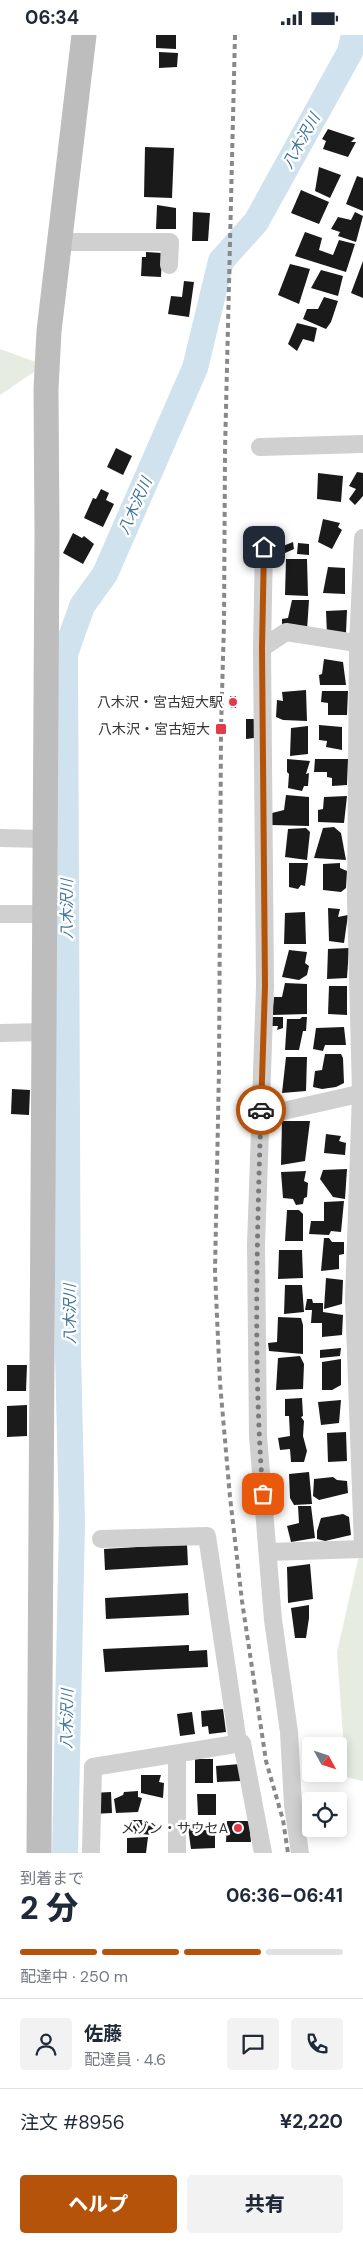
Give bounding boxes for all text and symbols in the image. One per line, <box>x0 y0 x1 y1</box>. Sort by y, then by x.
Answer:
text: 06:34 <box>25 5 79 30</box>
water label: 八木沢川 <box>278 108 325 172</box>
water label: 八木沢川 <box>114 473 157 537</box>
pin <box>243 526 285 568</box>
icon: home <box>250 533 278 561</box>
place label: 八木沢・宮古短大駅 <box>97 693 223 711</box>
marker: 八木沢・宮古短大駅 <box>227 696 239 708</box>
place label: 八木沢・宮古短大 <box>98 720 210 738</box>
marker: 八木沢・宮古短大 <box>214 722 228 736</box>
water label: 八木沢川 <box>57 877 77 939</box>
courier <box>236 1085 286 1135</box>
icon: car <box>247 1096 275 1124</box>
water label: 八木沢川 <box>60 1282 80 1344</box>
pin <box>242 1473 284 1515</box>
icon: bag <box>249 1480 277 1508</box>
water label: 八木沢川 <box>56 1687 78 1749</box>
north arrow <box>302 1737 348 1783</box>
map controls <box>302 1737 347 1837</box>
button: locate <box>302 1792 347 1837</box>
place label: メゾン・サウセA <box>121 1819 228 1837</box>
marker: メゾン・サウセA <box>232 1822 244 1834</box>
text: 到着まで <box>20 1868 84 1889</box>
text: 06:36–06:41 <box>226 1883 343 1908</box>
text: 2 分 <box>20 1887 78 1929</box>
text: 配達中 · 250 m <box>20 1966 128 1987</box>
button: person <box>20 2018 72 2070</box>
button: chat <box>227 2018 279 2070</box>
button: phone <box>291 2018 343 2070</box>
text: 佐藤 <box>84 2021 122 2046</box>
text: 配達員 · 4.6 <box>84 2049 166 2070</box>
text: ¥2,220 <box>280 2109 343 2134</box>
text: 注文 #8956 <box>20 2110 125 2135</box>
button: ヘルプ <box>20 2175 177 2233</box>
button: 共有 <box>187 2175 343 2233</box>

